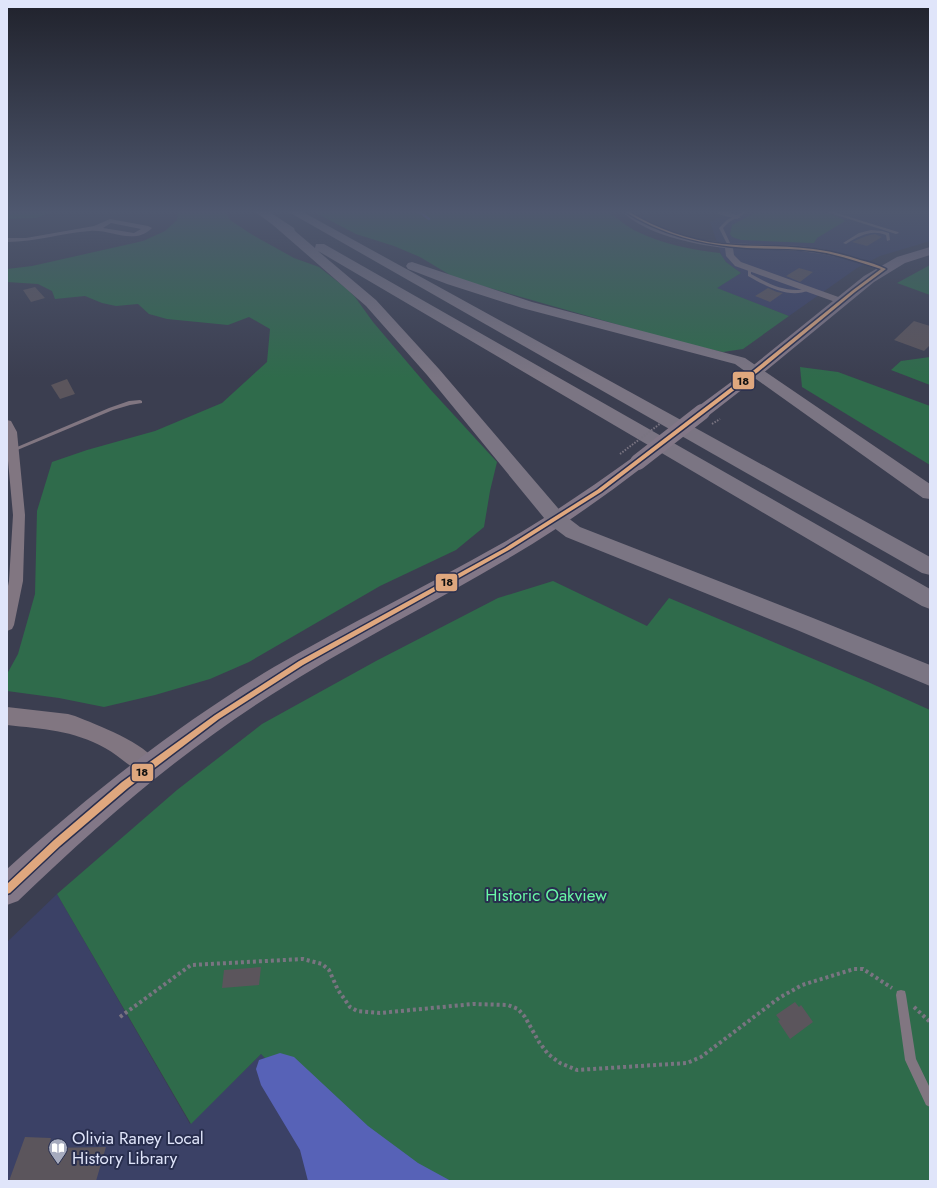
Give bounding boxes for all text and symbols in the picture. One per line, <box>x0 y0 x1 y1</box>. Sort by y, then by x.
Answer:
line badge: 18 <box>732 371 755 390</box>
text: 18 <box>737 373 749 389</box>
line badge: 18 <box>435 573 458 592</box>
text: 18 <box>441 574 453 590</box>
line badge: 18 <box>131 763 154 782</box>
text: 18 <box>136 764 148 780</box>
park label: Historic Oakview <box>485 883 607 907</box>
place label: Olivia Raney Local History Library <box>72 1126 204 1170</box>
library icon: Olivia Raney Local History Library <box>47 1137 69 1165</box>

